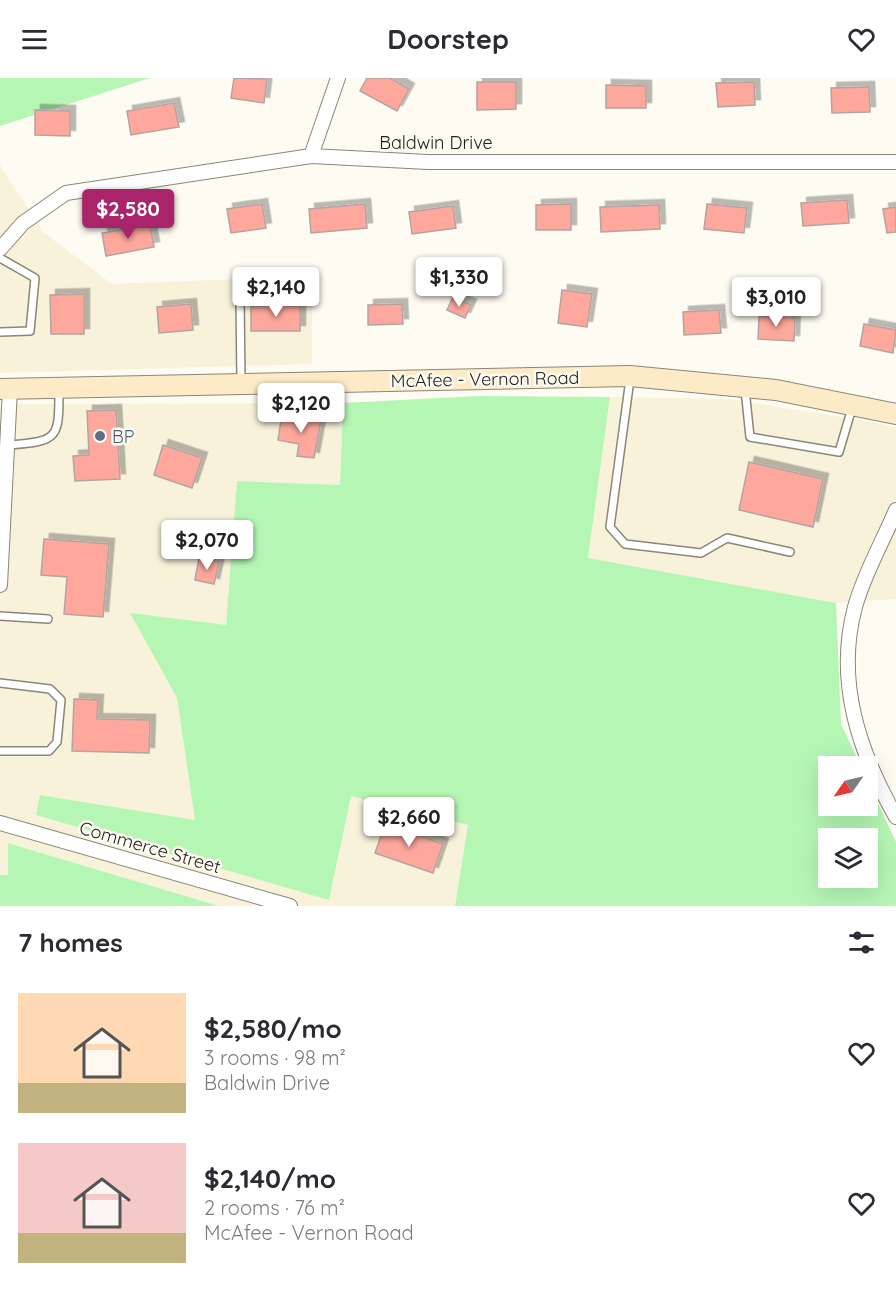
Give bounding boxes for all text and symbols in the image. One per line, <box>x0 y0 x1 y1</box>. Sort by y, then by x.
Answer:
text: Doorstep <box>387 22 509 56</box>
icon: menu <box>18 23 51 56</box>
icon: heart <box>845 23 878 56</box>
street label: Baldwin Drive <box>379 131 493 154</box>
pin: $2,580 <box>79 189 177 240</box>
text: $2,580 <box>96 196 160 221</box>
pin: $1,330 <box>410 257 508 308</box>
text: $1,330 <box>430 264 488 289</box>
pin: $2,140 <box>227 267 325 318</box>
text: $2,140 <box>246 274 306 299</box>
pin: $3,010 <box>727 277 825 328</box>
text: $3,010 <box>746 284 806 309</box>
street label: McAfee - Vernon Road <box>390 366 580 392</box>
pin: $2,120 <box>252 383 350 434</box>
text: $2,120 <box>272 390 330 415</box>
place label: BP <box>112 425 134 448</box>
marker: BP <box>93 429 107 443</box>
pin: $2,070 <box>158 520 256 571</box>
text: $2,070 <box>175 527 239 552</box>
north arrow <box>818 756 878 816</box>
map controls <box>818 756 878 888</box>
pin: $2,660 <box>360 797 458 848</box>
text: $2,660 <box>377 804 441 829</box>
street label: Commerce Street <box>77 816 223 878</box>
button: layers <box>818 828 878 888</box>
text: 7 homes <box>18 926 123 959</box>
icon: filters <box>845 926 878 959</box>
text: $2,580/mo <box>204 1012 342 1045</box>
icon: home <box>66 1017 138 1089</box>
icon: heart <box>845 1037 878 1070</box>
text: 3 rooms · 98 m² <box>204 1045 346 1070</box>
text: Baldwin Drive <box>204 1070 330 1095</box>
text: $2,140/mo <box>204 1162 336 1195</box>
icon: home <box>66 1167 138 1239</box>
icon: heart <box>845 1187 878 1220</box>
text: 2 rooms · 76 m² <box>204 1195 345 1220</box>
text: McAfee - Vernon Road <box>204 1220 414 1245</box>

